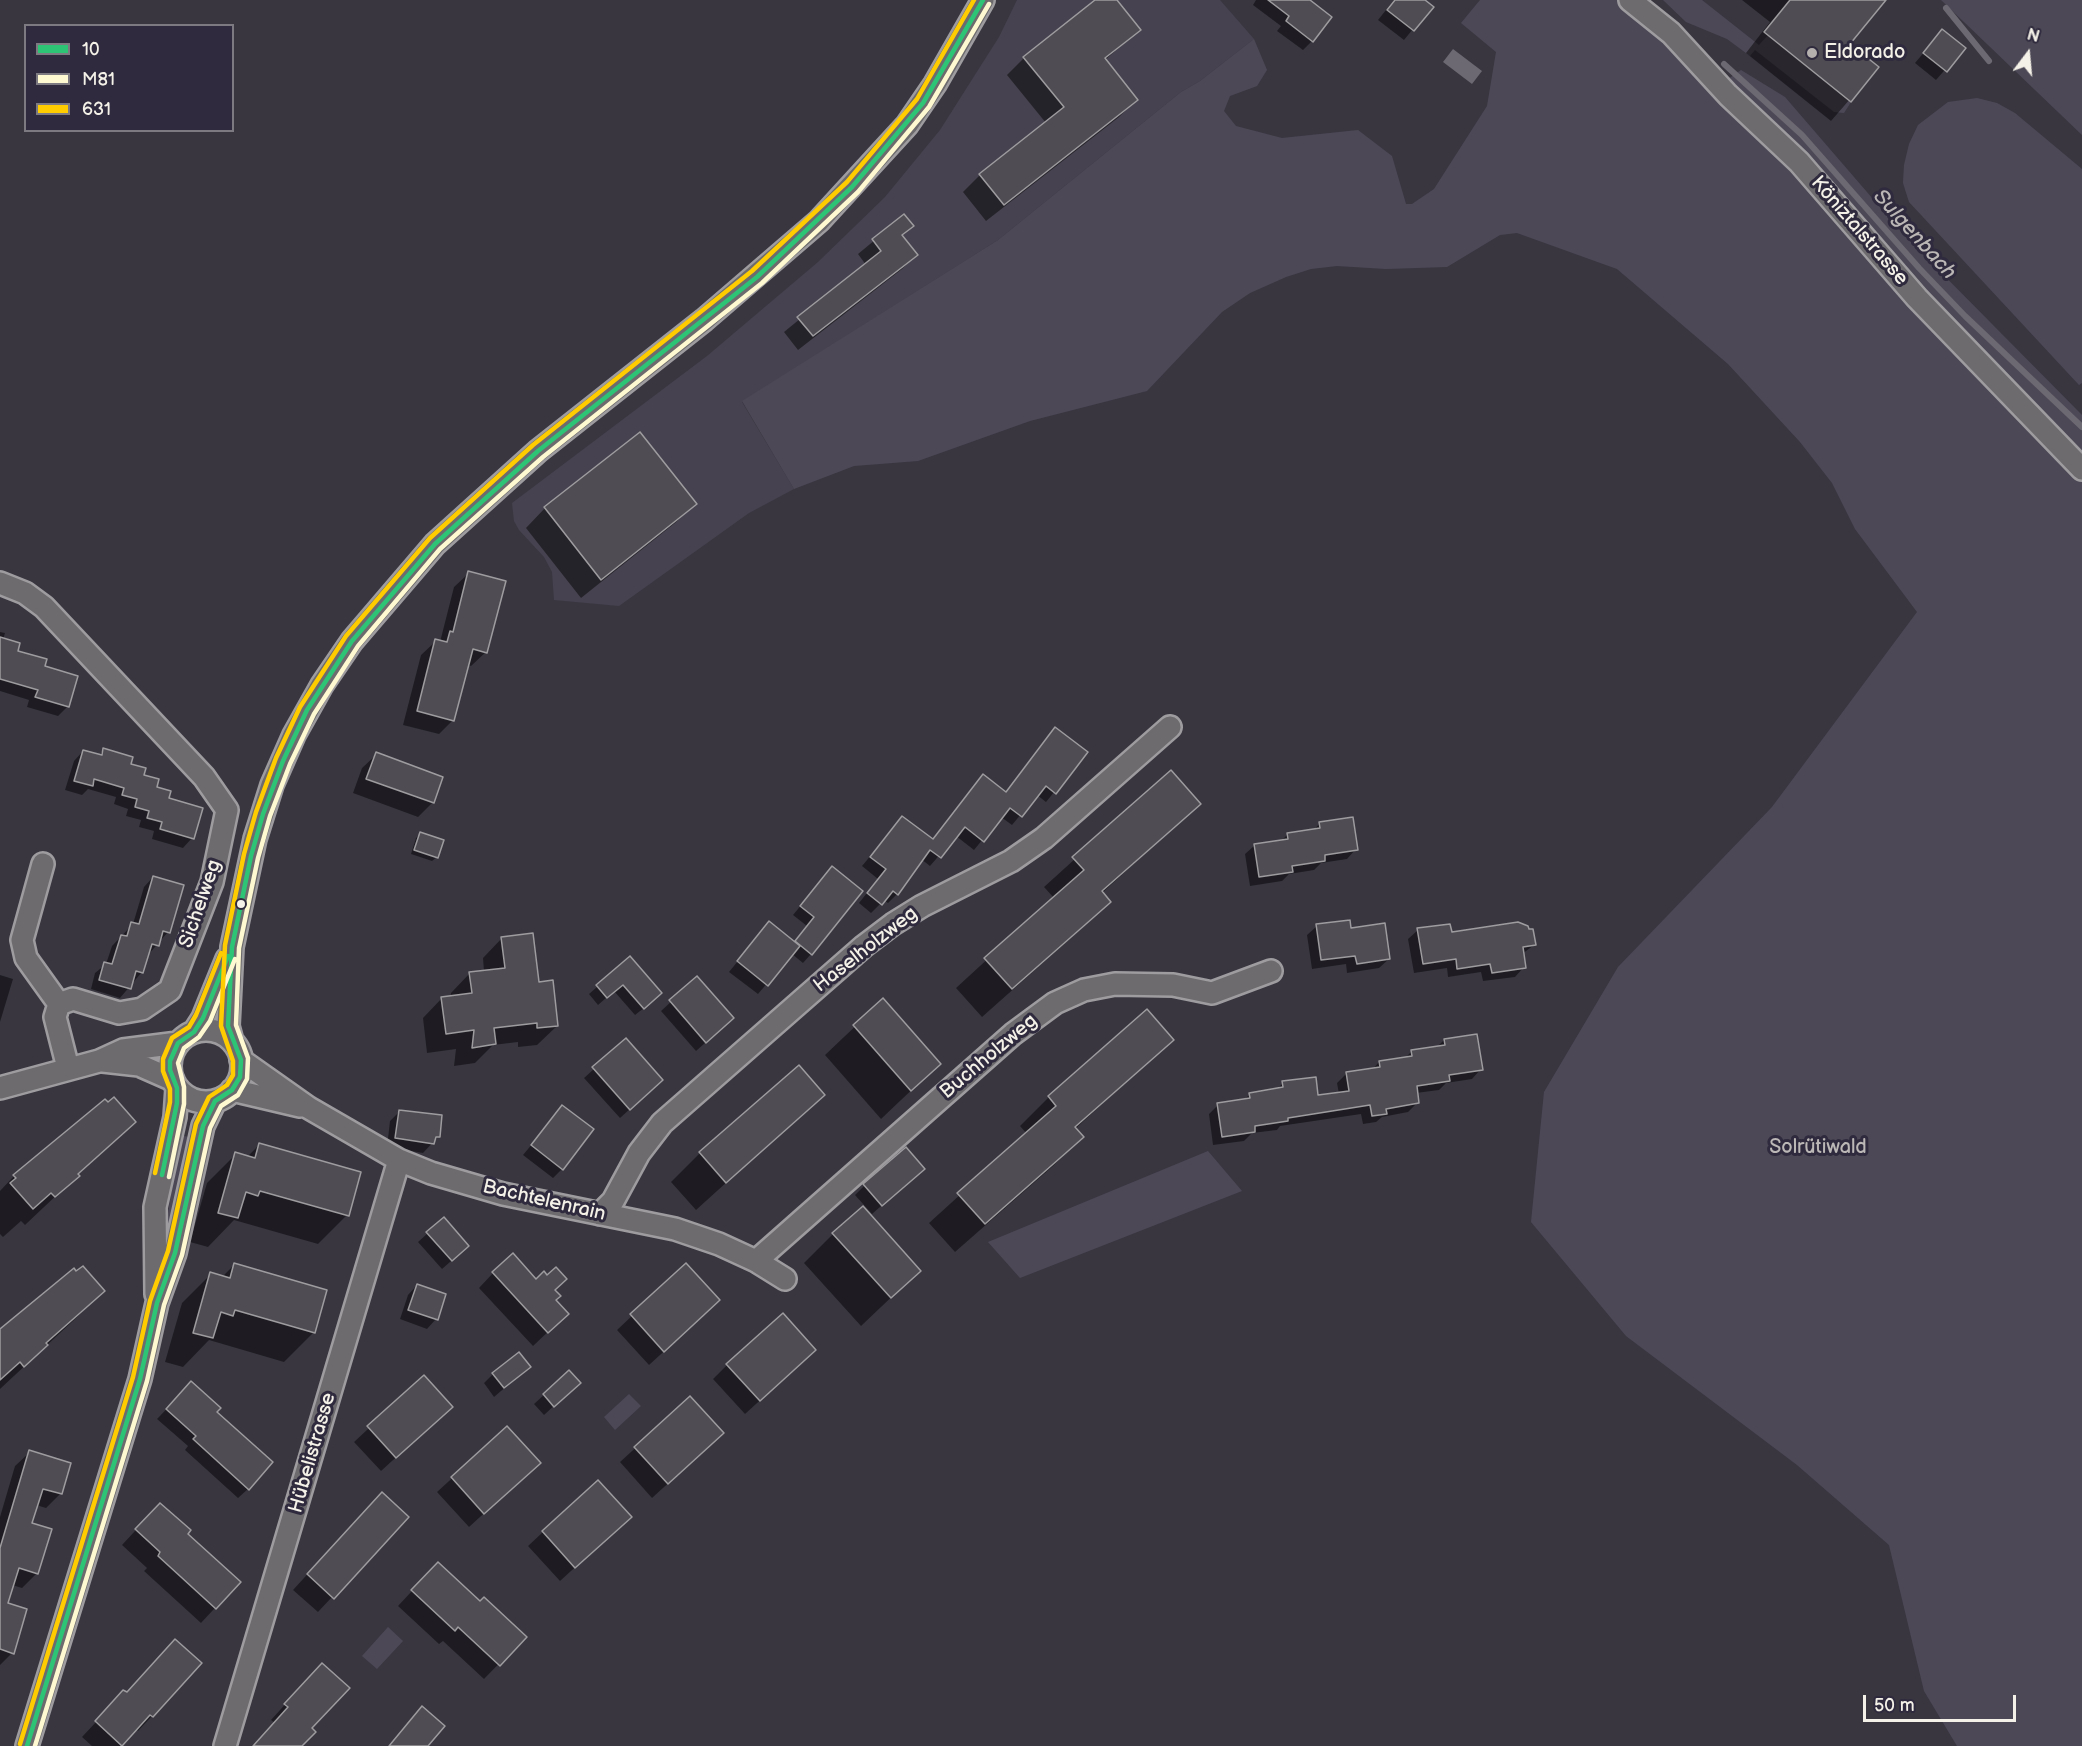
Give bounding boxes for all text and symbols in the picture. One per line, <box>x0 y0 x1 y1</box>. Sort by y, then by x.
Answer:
legend <box>24 24 234 132</box>
north arrow <box>1998 24 2058 84</box>
text: N <box>2025 25 2042 47</box>
text: 10 <box>82 39 100 60</box>
place label: Eldorado <box>1824 41 1905 65</box>
marker: Eldorado <box>1805 46 1819 60</box>
text: M81 <box>82 69 115 90</box>
text: 631 <box>82 99 111 120</box>
street label: Köniztalstrasse <box>1805 172 1913 290</box>
water label: Sulgenbach <box>1867 185 1961 285</box>
street label: Sichelweg <box>175 857 227 951</box>
unlabelled marker <box>235 898 247 910</box>
street label: Haselholzweg <box>809 902 923 998</box>
street label: Buchholzweg <box>935 1009 1043 1105</box>
park label: Solrütiwald <box>1769 1136 1867 1160</box>
street label: Bachtelenrain <box>480 1175 608 1227</box>
street label: Hübelistrasse <box>284 1390 342 1516</box>
scale bar <box>1866 1683 2019 1721</box>
text: 50 m <box>1874 1695 1915 1716</box>

